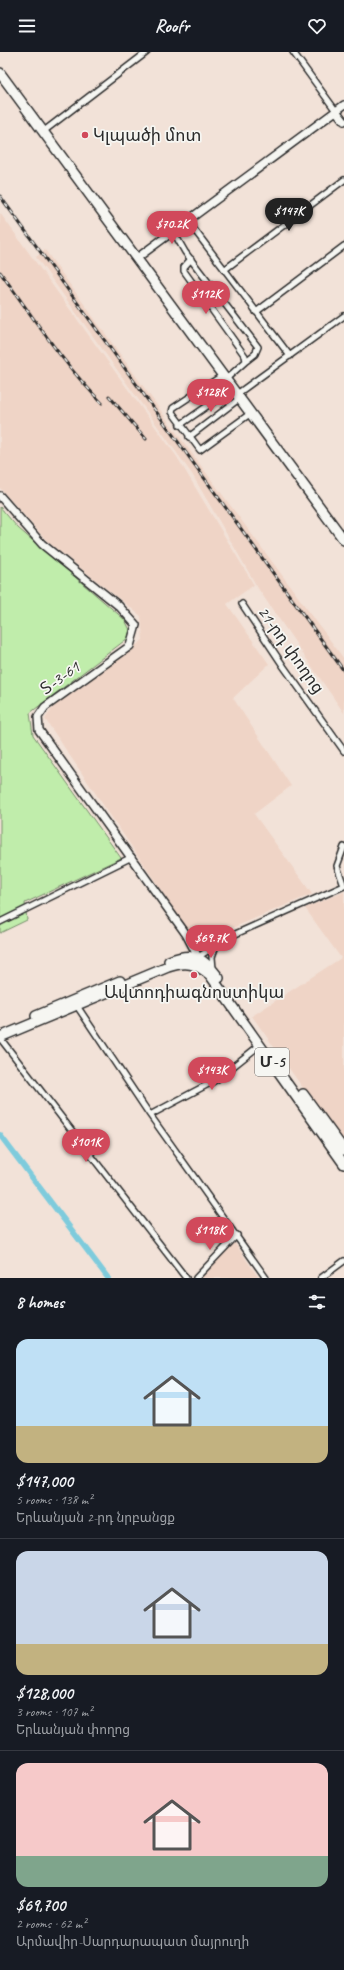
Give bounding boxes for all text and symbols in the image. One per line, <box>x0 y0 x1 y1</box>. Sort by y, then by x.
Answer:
icon: menu <box>16 15 38 37</box>
text: Roofr <box>155 15 189 37</box>
icon: heart <box>306 15 328 37</box>
place label: Կլպածի մոտ <box>93 125 201 146</box>
marker: Կլպածի մոտ <box>80 130 90 140</box>
pin: $147K <box>261 198 317 232</box>
text: $147K <box>274 203 304 219</box>
pin: $70.2K <box>139 211 205 245</box>
text: $70.2K <box>156 216 188 232</box>
pin: $112K <box>178 281 234 315</box>
text: $112K <box>191 286 221 302</box>
pin: $128K <box>183 379 239 413</box>
text: $128K <box>196 384 226 400</box>
street label: 21-րդ փողոց <box>253 602 329 698</box>
street label: Տ-3-61 <box>36 656 85 699</box>
pin: $69.7K <box>178 925 244 959</box>
text: $69.7K <box>195 930 227 946</box>
marker: Ավտոդիագնոստիկա <box>189 970 199 980</box>
place label: Ավտոդիագնոստիկա <box>104 982 284 1003</box>
road number: Մ-5 <box>255 1048 289 1076</box>
pin: $143K <box>184 1057 240 1091</box>
text: $143K <box>197 1062 227 1078</box>
pin: $101K <box>58 1129 114 1163</box>
text: $101K <box>71 1134 101 1150</box>
pin: $118K <box>182 1217 238 1251</box>
text: $118K <box>195 1222 225 1238</box>
icon: filters <box>306 1291 328 1313</box>
text: 8 homes <box>16 1292 64 1313</box>
icon: home <box>136 1365 208 1437</box>
text: $147,000 <box>16 1471 73 1492</box>
text: 5 rooms · 138 m² <box>16 1492 92 1508</box>
text: Երևանյան 2-րդ նրբանցք <box>16 1510 175 1526</box>
icon: home <box>136 1577 208 1649</box>
text: $128,000 <box>16 1683 73 1704</box>
text: 3 rooms · 107 m² <box>16 1704 92 1720</box>
text: Երևանյան փողոց <box>16 1722 130 1738</box>
icon: home <box>136 1789 208 1861</box>
text: $69,700 <box>16 1895 65 1916</box>
text: 2 rooms · 62 m² <box>16 1916 86 1932</box>
text: Արմավիր-Սարդարապատ մայրուղի <box>16 1934 249 1950</box>

